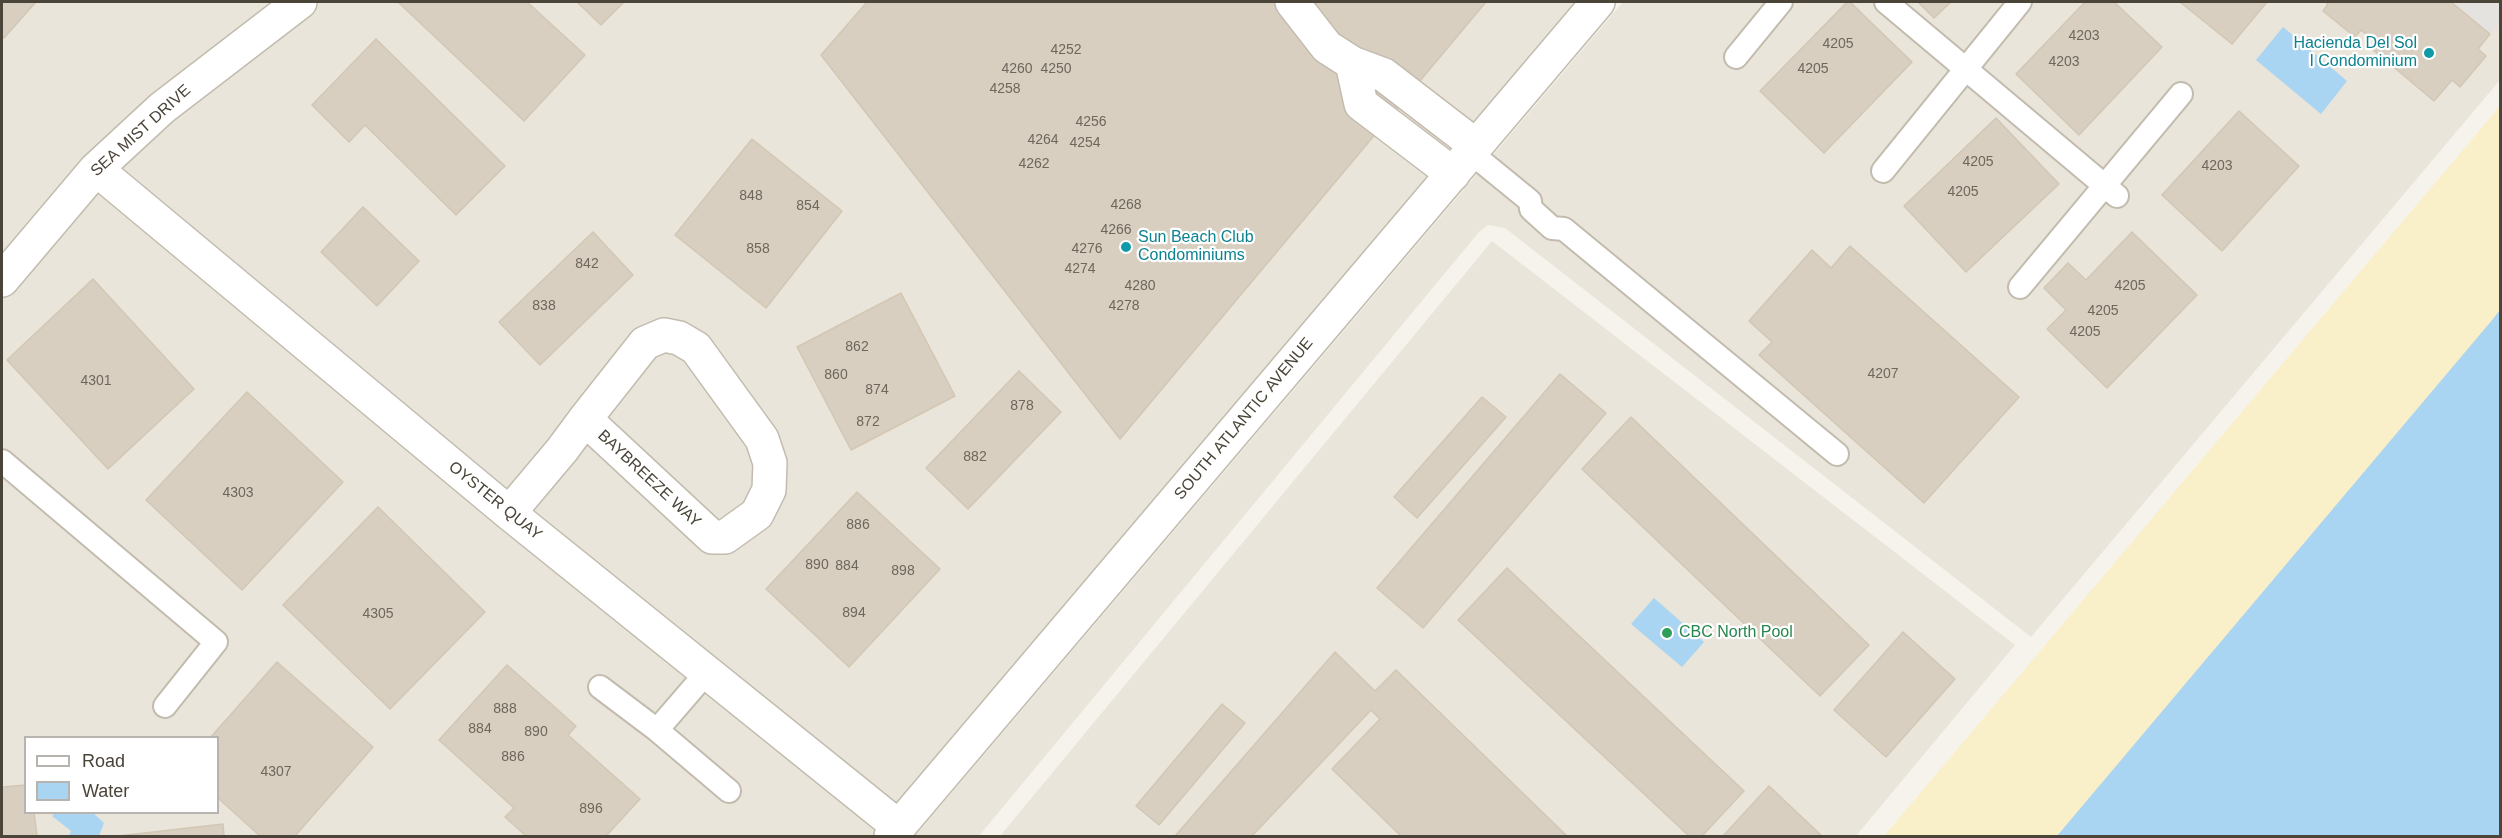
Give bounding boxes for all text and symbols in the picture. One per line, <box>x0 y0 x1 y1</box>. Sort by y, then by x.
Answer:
house number: 4203 <box>2068 28 2100 44</box>
place label: Hacienda Del Sol I Condominium <box>2293 34 2417 72</box>
house number: 4205 <box>1822 36 1854 52</box>
house number: 4252 <box>1050 42 1082 58</box>
marker: Hacienda Del Sol I Condominium <box>2422 46 2436 60</box>
house number: 4203 <box>2048 54 2080 70</box>
house number: 4260 <box>1001 61 1033 77</box>
house number: 4250 <box>1040 61 1072 77</box>
house number: 4205 <box>1797 61 1829 77</box>
street label: SEA MIST DRIVE <box>87 81 195 181</box>
house number: 4258 <box>989 81 1021 97</box>
house number: 4256 <box>1075 114 1107 130</box>
house number: 4264 <box>1027 132 1059 148</box>
house number: 4254 <box>1069 135 1101 151</box>
house number: 4205 <box>1962 154 1994 170</box>
house number: 4262 <box>1018 156 1050 172</box>
house number: 4203 <box>2201 158 2233 174</box>
house number: 4205 <box>1947 184 1979 200</box>
house number: 848 <box>739 188 763 204</box>
house number: 4268 <box>1110 197 1142 213</box>
house number: 854 <box>796 198 820 214</box>
house number: 4266 <box>1100 222 1132 238</box>
place label: Sun Beach Club Condominiums <box>1138 228 1254 266</box>
marker: Sun Beach Club Condominiums <box>1119 240 1133 254</box>
house number: 858 <box>746 241 770 257</box>
house number: 4276 <box>1071 241 1103 257</box>
house number: 842 <box>575 256 599 272</box>
house number: 4274 <box>1064 261 1096 277</box>
house number: 4280 <box>1124 278 1156 294</box>
house number: 4205 <box>2114 278 2146 294</box>
house number: 838 <box>532 298 556 314</box>
house number: 4278 <box>1108 298 1140 314</box>
house number: 4205 <box>2087 303 2119 319</box>
house number: 4205 <box>2069 324 2101 340</box>
street label: SOUTH ATLANTIC AVENUE <box>1171 334 1317 504</box>
house number: 862 <box>845 339 869 355</box>
house number: 4207 <box>1867 366 1899 382</box>
house number: 860 <box>824 367 848 383</box>
house number: 4301 <box>80 373 112 389</box>
house number: 874 <box>865 382 889 398</box>
house number: 878 <box>1010 398 1034 414</box>
house number: 872 <box>856 414 880 430</box>
street label: BAYBREEZE WAY <box>593 426 705 532</box>
house number: 882 <box>963 449 987 465</box>
street label: OYSTER QUAY <box>445 458 545 544</box>
house number: 4303 <box>222 485 254 501</box>
house number: 886 <box>846 517 870 533</box>
house number: 890 <box>805 557 829 573</box>
house number: 884 <box>835 558 859 574</box>
house number: 898 <box>891 563 915 579</box>
house number: 894 <box>842 605 866 621</box>
house number: 4305 <box>362 606 394 622</box>
place label: CBC North Pool <box>1679 623 1793 643</box>
marker: CBC North Pool <box>1660 626 1674 640</box>
house number: 888 <box>493 701 517 717</box>
house number: 884 <box>468 721 492 737</box>
house number: 890 <box>524 724 548 740</box>
legend <box>24 736 219 814</box>
house number: 886 <box>501 749 525 765</box>
text: Road <box>82 751 125 771</box>
house number: 4307 <box>260 764 292 780</box>
text: Water <box>82 781 129 801</box>
house number: 896 <box>579 801 603 817</box>

